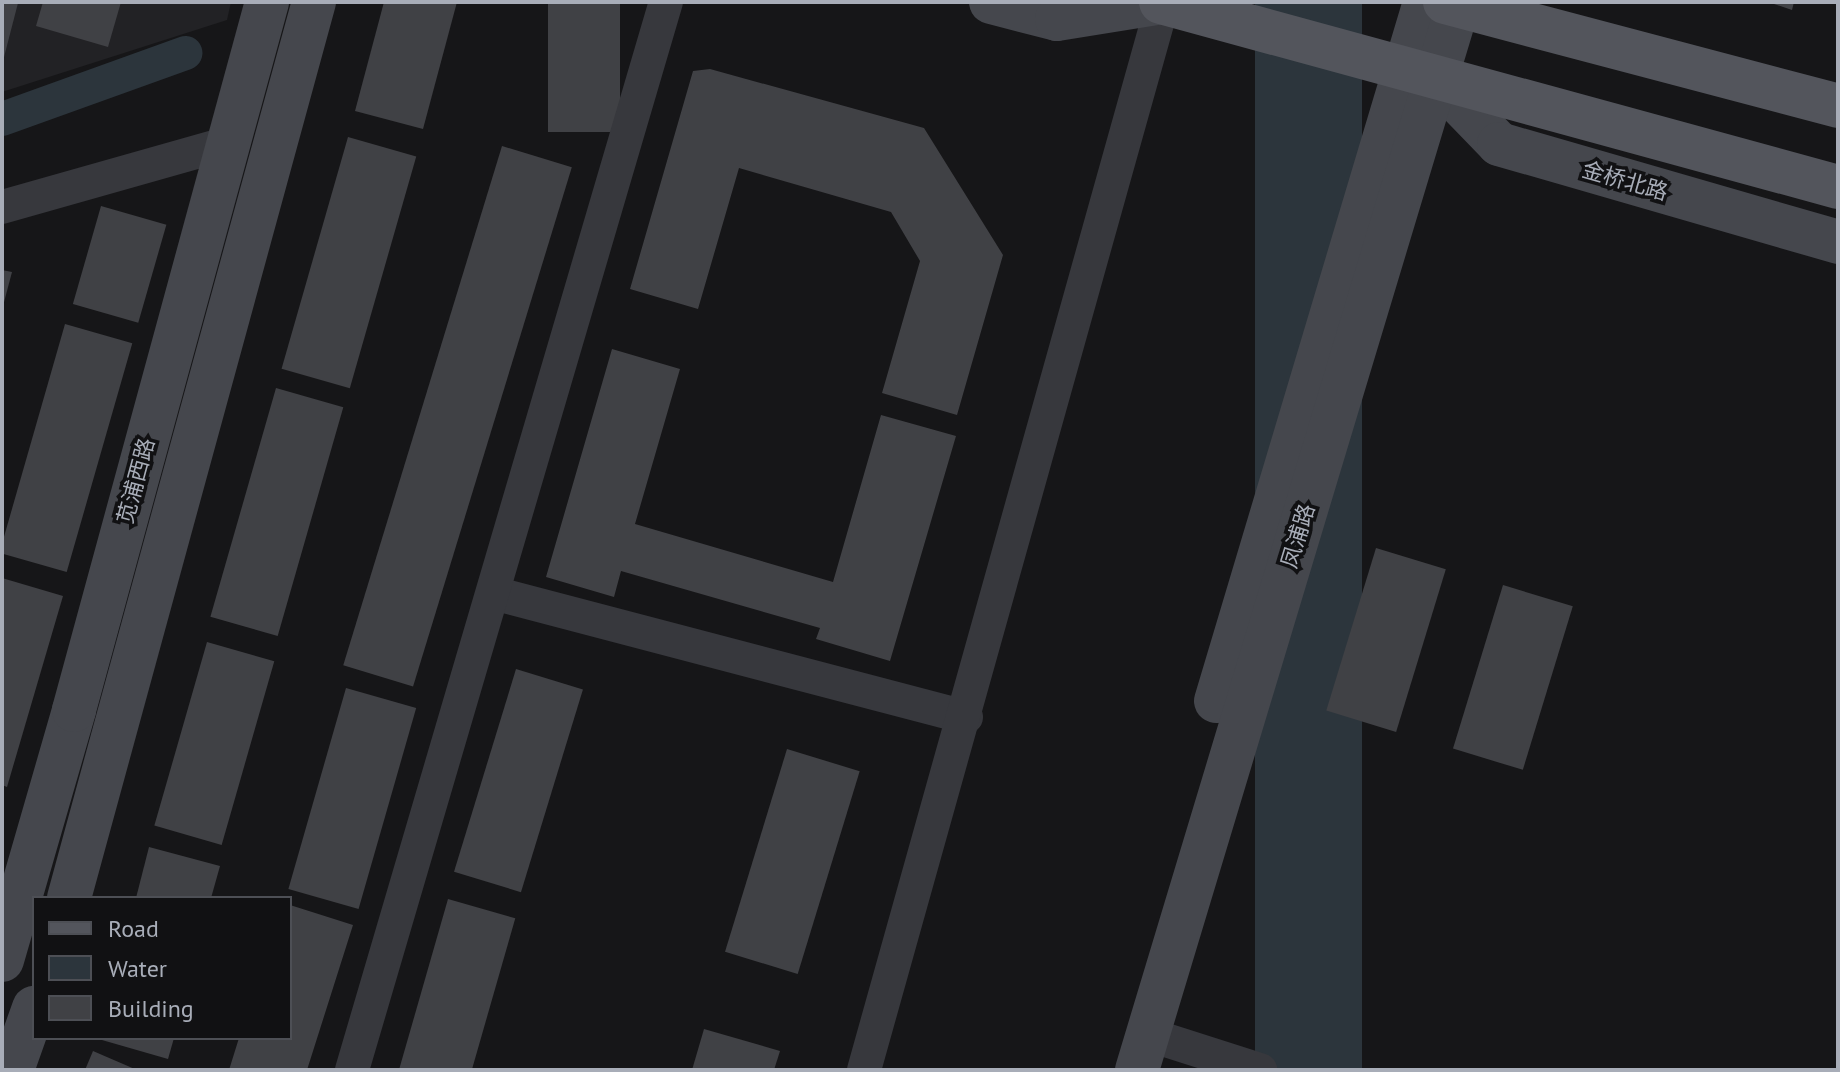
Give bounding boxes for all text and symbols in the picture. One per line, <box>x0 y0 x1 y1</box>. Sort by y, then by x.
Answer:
street label: 金桥北路 <box>1579 156 1671 206</box>
street label: 苋浦西路 <box>112 435 160 527</box>
street label: 凤浦路 <box>1276 501 1320 571</box>
legend <box>32 896 292 1040</box>
text: Road <box>108 913 159 944</box>
text: Water <box>108 953 167 984</box>
text: Building <box>108 993 194 1024</box>

